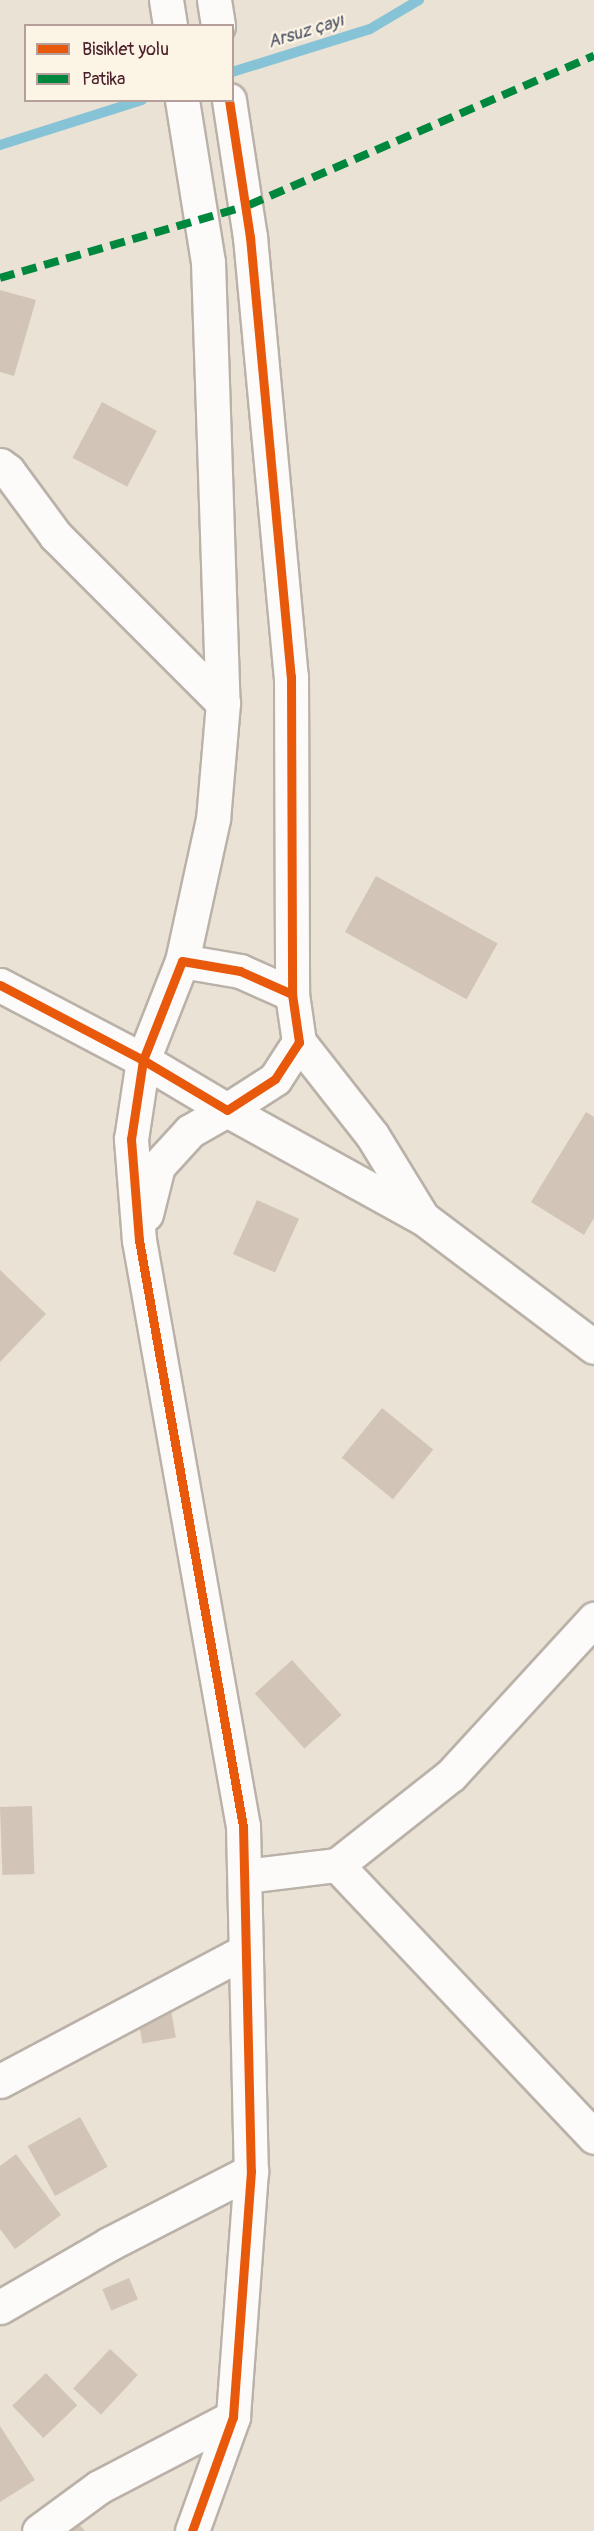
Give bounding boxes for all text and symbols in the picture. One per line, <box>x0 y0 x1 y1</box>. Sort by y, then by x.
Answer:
water label: Arsuz çayı <box>265 10 347 54</box>
legend <box>24 24 234 102</box>
text: Bisiklet yolu <box>82 38 169 61</box>
text: Patika <box>82 68 125 91</box>

